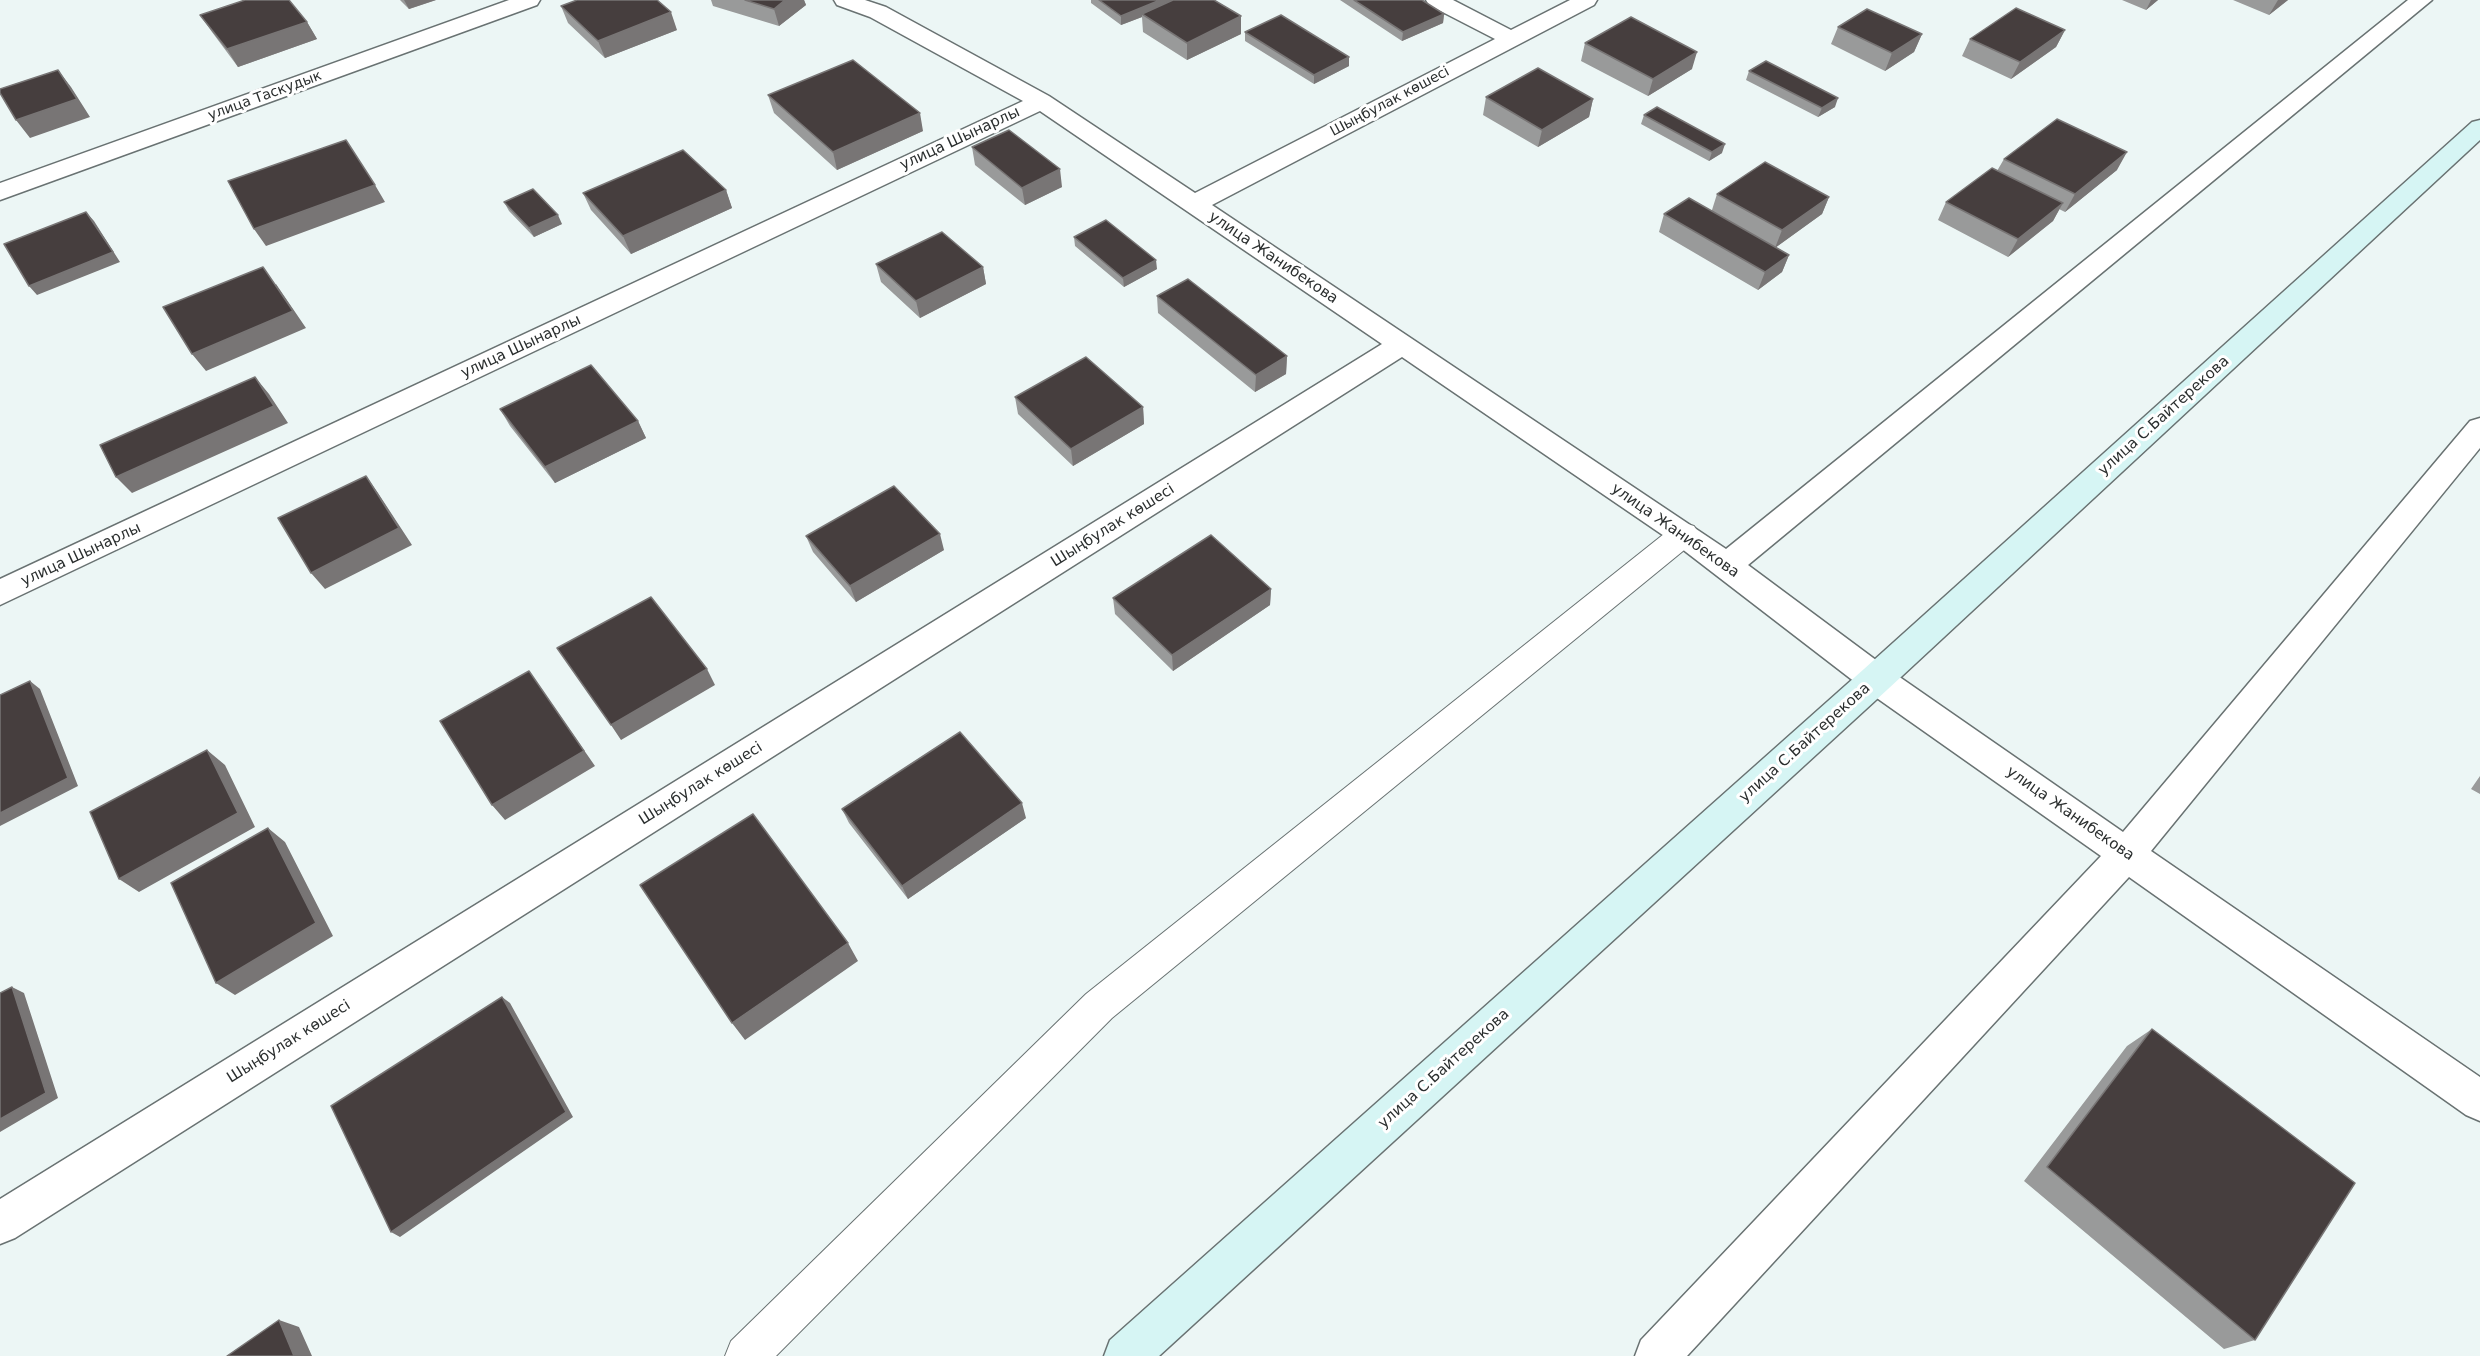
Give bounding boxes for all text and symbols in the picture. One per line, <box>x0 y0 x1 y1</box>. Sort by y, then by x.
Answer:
street label: Шыңбулак көшесі <box>1327 63 1453 141</box>
street label: улица Таскудык <box>206 68 324 124</box>
street label: улица Шынарлы <box>897 103 1023 175</box>
street label: улица Жанибекова <box>1205 208 1341 308</box>
street label: улица Шынарлы <box>458 311 584 383</box>
street label: улица С.Байтерекова <box>2095 352 2233 480</box>
street label: улица Жанибекова <box>1608 480 1742 582</box>
street label: Шыңбулак көшесі <box>1048 481 1178 571</box>
street label: улица Шынарлы <box>18 519 144 591</box>
street label: улица С.Байтерекова <box>1736 679 1874 807</box>
street label: Шыңбулак көшесі <box>636 739 766 829</box>
street label: улица Жанибекова <box>2003 763 2137 865</box>
street label: Шыңбулак көшесі <box>224 997 354 1087</box>
street label: улица С.Байтерекова <box>1375 1005 1513 1133</box>

